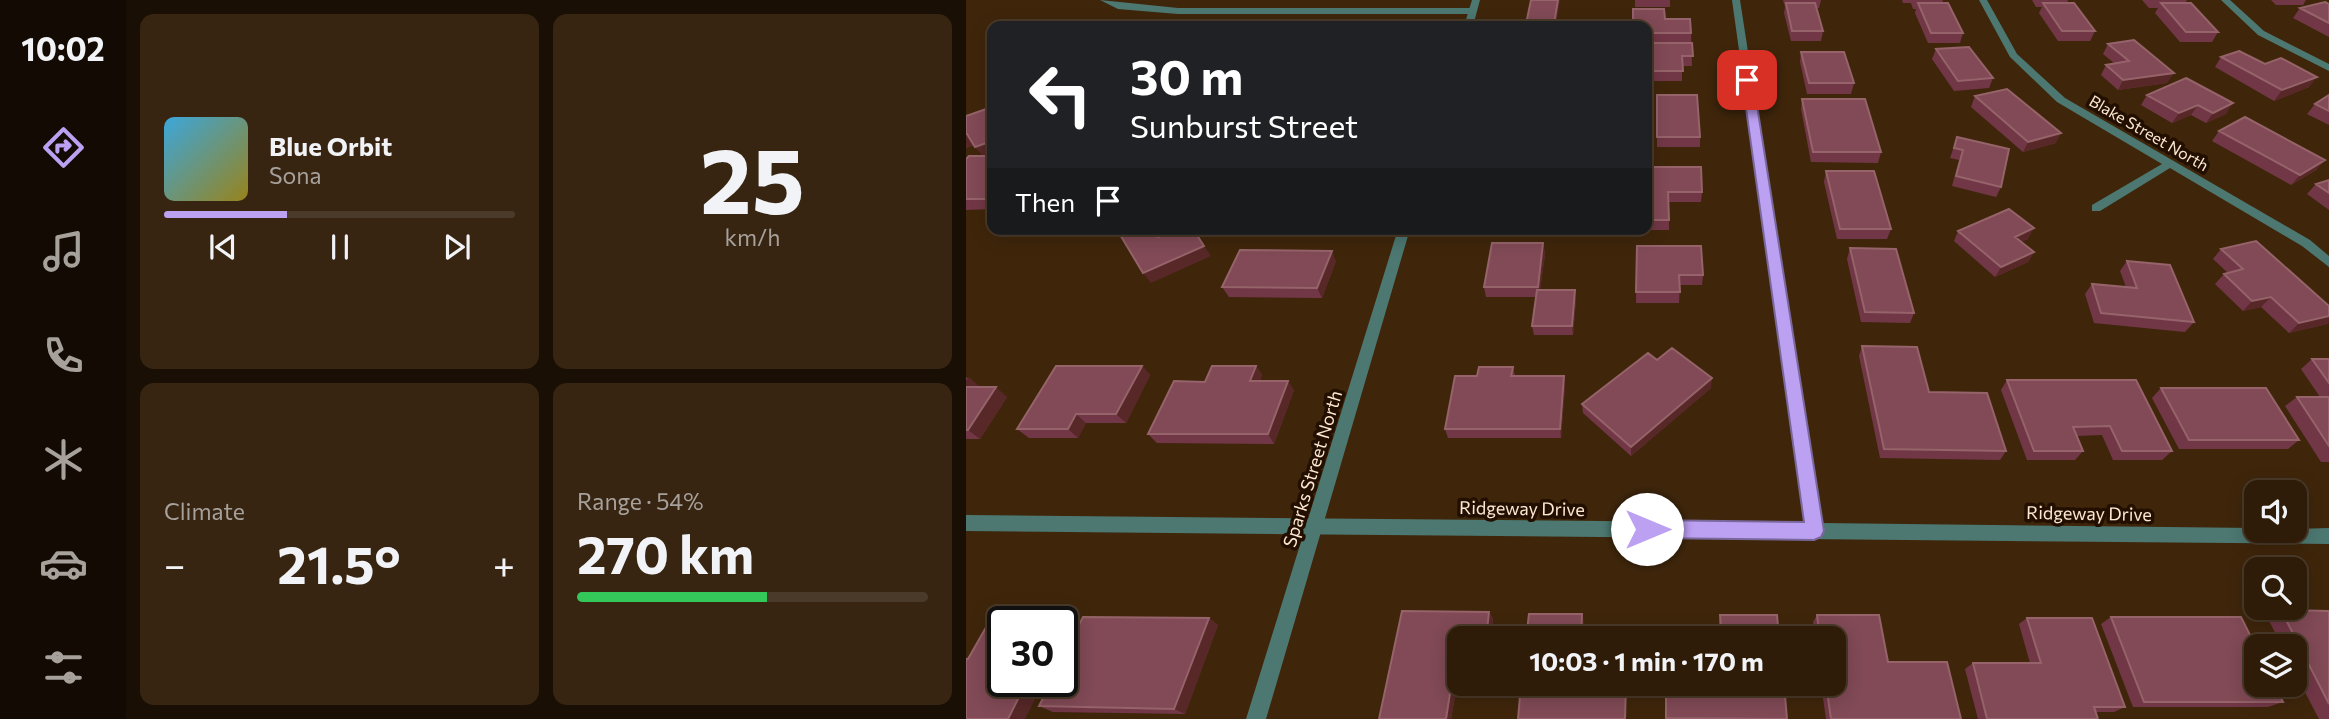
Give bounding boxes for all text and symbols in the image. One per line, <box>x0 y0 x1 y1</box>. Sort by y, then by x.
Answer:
text: 10:02 <box>21 28 105 68</box>
text: 30 m <box>1130 45 1243 105</box>
icon: left <box>1015 49 1106 140</box>
pin <box>1717 50 1777 110</box>
icon: arrive <box>1728 61 1766 99</box>
street label: Blake Street North <box>2086 91 2212 174</box>
text: Sunburst Street <box>1130 105 1358 145</box>
text: 25 <box>700 121 805 233</box>
icon: directions <box>39 123 88 172</box>
text: Blue Orbit <box>269 130 392 161</box>
text: Sona <box>269 161 321 189</box>
icon: arrive <box>1089 182 1127 220</box>
text: Then <box>1015 186 1075 217</box>
text: km/h <box>725 223 780 251</box>
icon: music <box>39 227 88 276</box>
icon: previous <box>204 228 242 266</box>
icon: pause <box>321 228 359 266</box>
icon: next <box>438 228 476 266</box>
icon: phone <box>39 331 88 380</box>
street label: Sparks Street North <box>1278 388 1346 550</box>
icon: climate <box>39 435 88 484</box>
map controls <box>2244 480 2307 697</box>
button: sound <box>2244 480 2307 543</box>
text: Range · 54% <box>577 487 703 515</box>
position arrow <box>1610 492 1684 566</box>
street label: Ridgeway Drive <box>1459 496 1585 520</box>
text: Climate <box>164 497 245 525</box>
street label: Ridgeway Drive <box>2026 501 2152 525</box>
text: 270 km <box>577 521 754 585</box>
text: 21.5° <box>277 531 401 595</box>
icon: car <box>39 539 88 588</box>
text: − <box>164 540 186 587</box>
text: + <box>493 540 515 587</box>
button: search <box>2244 557 2307 620</box>
speed limit sign: 30 <box>987 606 1078 697</box>
button: layers <box>2244 634 2307 697</box>
icon: filters <box>39 643 88 692</box>
text: 10:03 · 1 min · 170 m <box>1529 645 1764 676</box>

